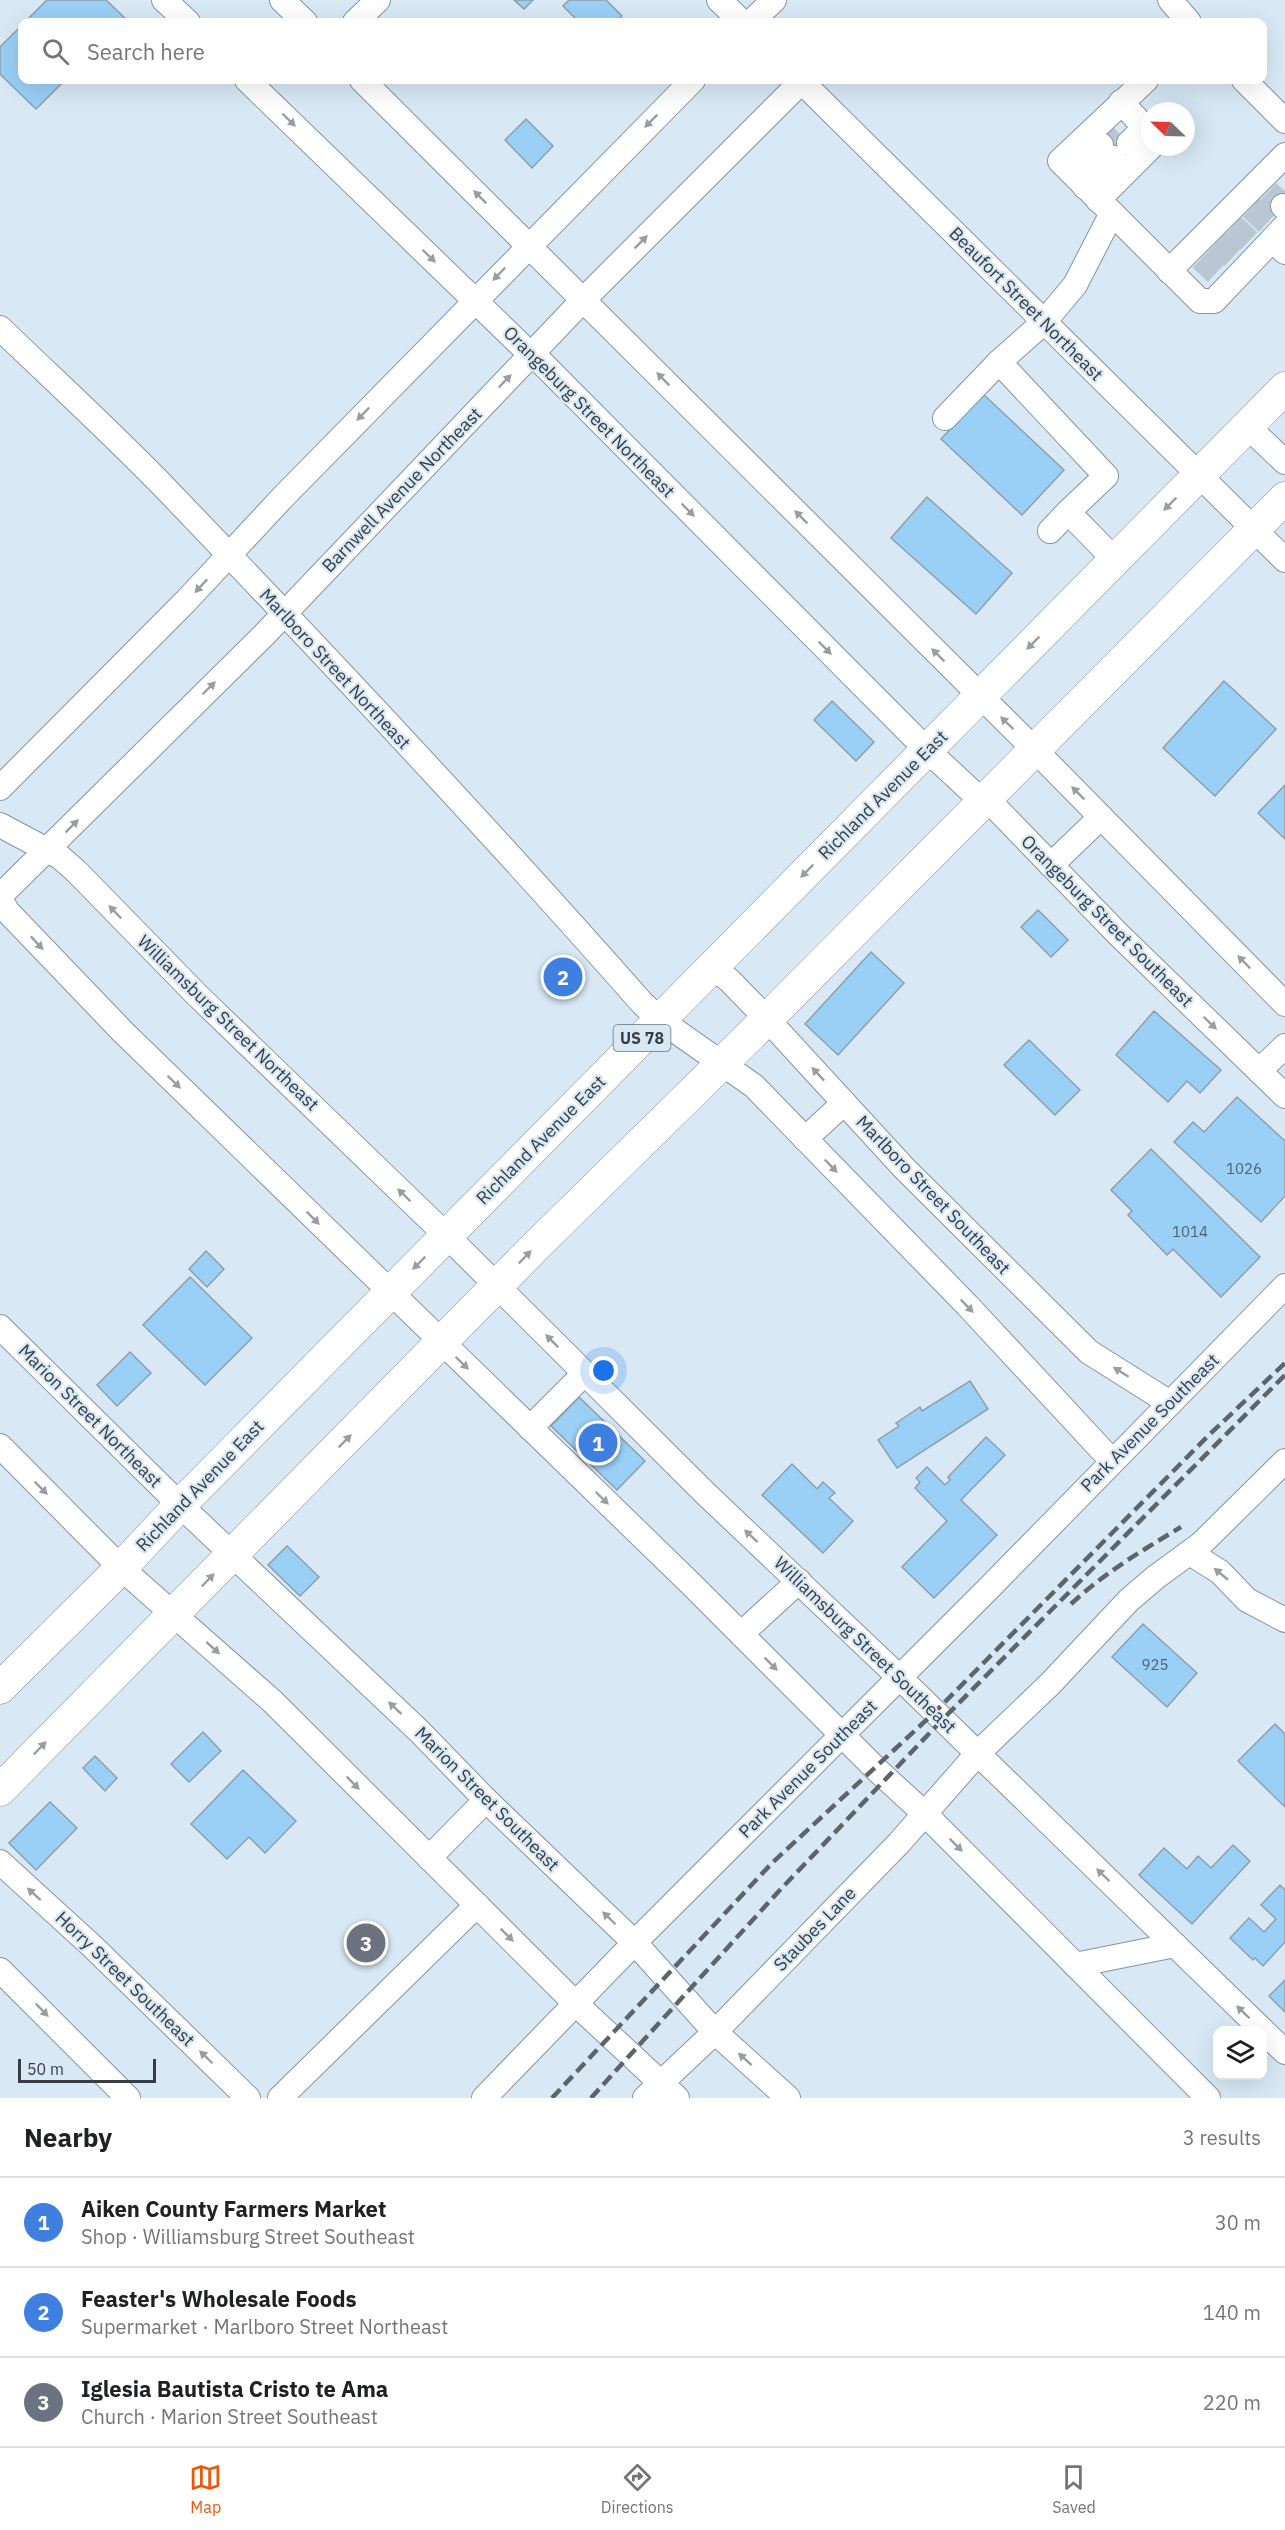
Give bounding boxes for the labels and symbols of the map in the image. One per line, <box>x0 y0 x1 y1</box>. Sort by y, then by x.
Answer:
north arrow <box>1141 102 1195 156</box>
one-way arrow <box>281 113 296 127</box>
one-way arrow <box>644 114 659 128</box>
one-way arrow <box>474 190 488 204</box>
street label: Beaufort Street Northeast <box>944 222 1108 386</box>
one-way arrow <box>634 235 648 249</box>
one-way arrow <box>421 248 435 262</box>
one-way arrow <box>493 267 507 281</box>
street label: Orangeburg Street Northeast <box>499 321 680 502</box>
one-way arrow <box>656 371 670 386</box>
one-way arrow <box>498 374 512 389</box>
street label: Barnwell Avenue Northeast <box>317 402 486 577</box>
one-way arrow <box>357 407 371 421</box>
one-way arrow <box>1163 497 1177 511</box>
one-way arrow <box>680 502 694 516</box>
one-way arrow <box>793 510 808 524</box>
one-way arrow <box>194 579 208 593</box>
street label: Marlboro Street Northeast <box>255 584 416 754</box>
one-way arrow <box>1026 635 1040 649</box>
one-way arrow <box>818 641 832 656</box>
one-way arrow <box>931 648 945 663</box>
one-way arrow <box>202 681 217 695</box>
one-way arrow <box>999 716 1014 730</box>
street label: Richland Avenue East <box>813 725 952 864</box>
one-way arrow <box>1071 787 1085 801</box>
one-way arrow <box>64 819 79 833</box>
street label: Orangeburg Street Southeast <box>1016 830 1198 1012</box>
one-way arrow <box>800 864 815 878</box>
one-way arrow <box>108 904 122 919</box>
street label: Williamsburg Street Northeast <box>133 930 324 1116</box>
one-way arrow <box>30 935 43 950</box>
pin: 2 <box>544 954 582 1000</box>
one-way arrow <box>1237 955 1251 970</box>
one-way arrow <box>1202 1015 1216 1029</box>
road number: US 78 <box>614 1025 670 1051</box>
one-way arrow <box>811 1067 825 1081</box>
street label: Richland Avenue East <box>471 1070 610 1209</box>
one-way arrow <box>167 1074 181 1088</box>
street label: Marlboro Street Southeast <box>851 1110 1015 1279</box>
one-way arrow <box>824 1159 838 1173</box>
house number: 1026 <box>1226 1159 1262 1178</box>
one-way arrow <box>397 1188 412 1202</box>
one-way arrow <box>306 1211 321 1225</box>
house number: 1014 <box>1172 1222 1208 1241</box>
one-way arrow <box>518 1250 532 1265</box>
one-way arrow <box>412 1256 426 1271</box>
one-way arrow <box>960 1298 974 1312</box>
one-way arrow <box>546 1334 560 1348</box>
street label: Marion Street Northeast <box>14 1339 167 1492</box>
street label: Park Avenue Southeast <box>1075 1348 1224 1497</box>
one-way arrow <box>455 1355 469 1369</box>
your location <box>589 1356 618 1385</box>
one-way arrow <box>1112 1366 1129 1377</box>
street label: Richland Avenue East <box>131 1415 268 1556</box>
pin: 1 <box>578 1420 618 1466</box>
one-way arrow <box>337 1435 351 1449</box>
one-way arrow <box>34 1480 48 1494</box>
one-way arrow <box>595 1491 609 1505</box>
one-way arrow <box>745 1530 759 1544</box>
street label: Williamsburg Street Southeast <box>769 1551 961 1738</box>
one-way arrow <box>1214 1568 1229 1581</box>
one-way arrow <box>200 1574 214 1588</box>
one-way arrow <box>205 1641 220 1655</box>
house number: 925 <box>1141 1655 1169 1674</box>
one-way arrow <box>764 1657 778 1671</box>
street label: Park Avenue Southeast <box>733 1694 882 1843</box>
one-way arrow <box>389 1702 403 1716</box>
street label: Marion Street Southeast <box>410 1721 565 1876</box>
one-way arrow <box>33 1742 47 1756</box>
one-way arrow <box>346 1776 360 1791</box>
one-way arrow <box>948 1837 962 1851</box>
one-way arrow <box>1097 1869 1111 1883</box>
street label: Staubes Lane <box>769 1881 861 1976</box>
one-way arrow <box>27 1887 42 1901</box>
street label: Horry Street Southeast <box>51 1906 200 2051</box>
one-way arrow <box>603 1912 617 1926</box>
pin: 3 <box>346 1920 386 1966</box>
one-way arrow <box>499 1927 513 1941</box>
one-way arrow <box>35 2002 49 2016</box>
one-way arrow <box>1237 2005 1251 2019</box>
one-way arrow <box>200 2050 214 2064</box>
one-way arrow <box>737 2052 752 2066</box>
scale bar <box>18 2056 156 2084</box>

